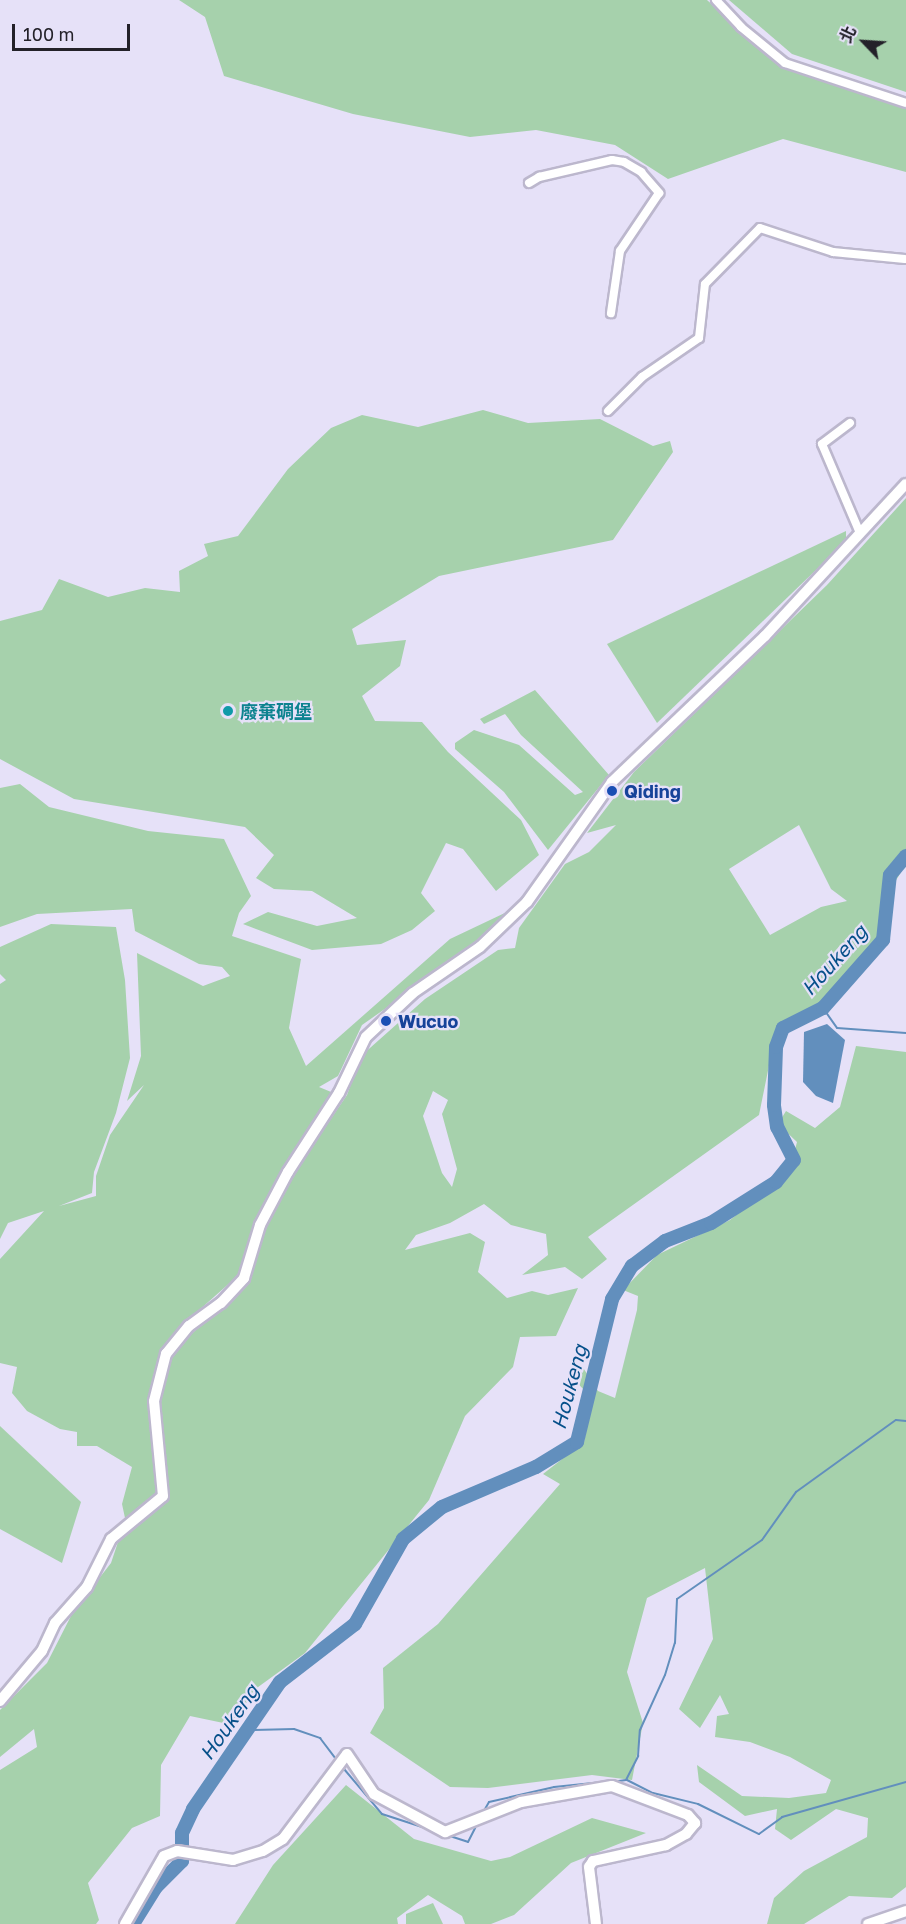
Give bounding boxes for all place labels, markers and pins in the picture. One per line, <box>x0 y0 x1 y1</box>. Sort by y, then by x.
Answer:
place label: 廢棄碉堡 <box>240 700 312 722</box>
marker: 廢棄碉堡 <box>221 704 235 718</box>
place label: Qiding <box>624 780 681 802</box>
marker: Qiding <box>605 784 619 798</box>
place label: Wucuo <box>398 1010 458 1032</box>
marker: Wucuo <box>379 1014 393 1028</box>

